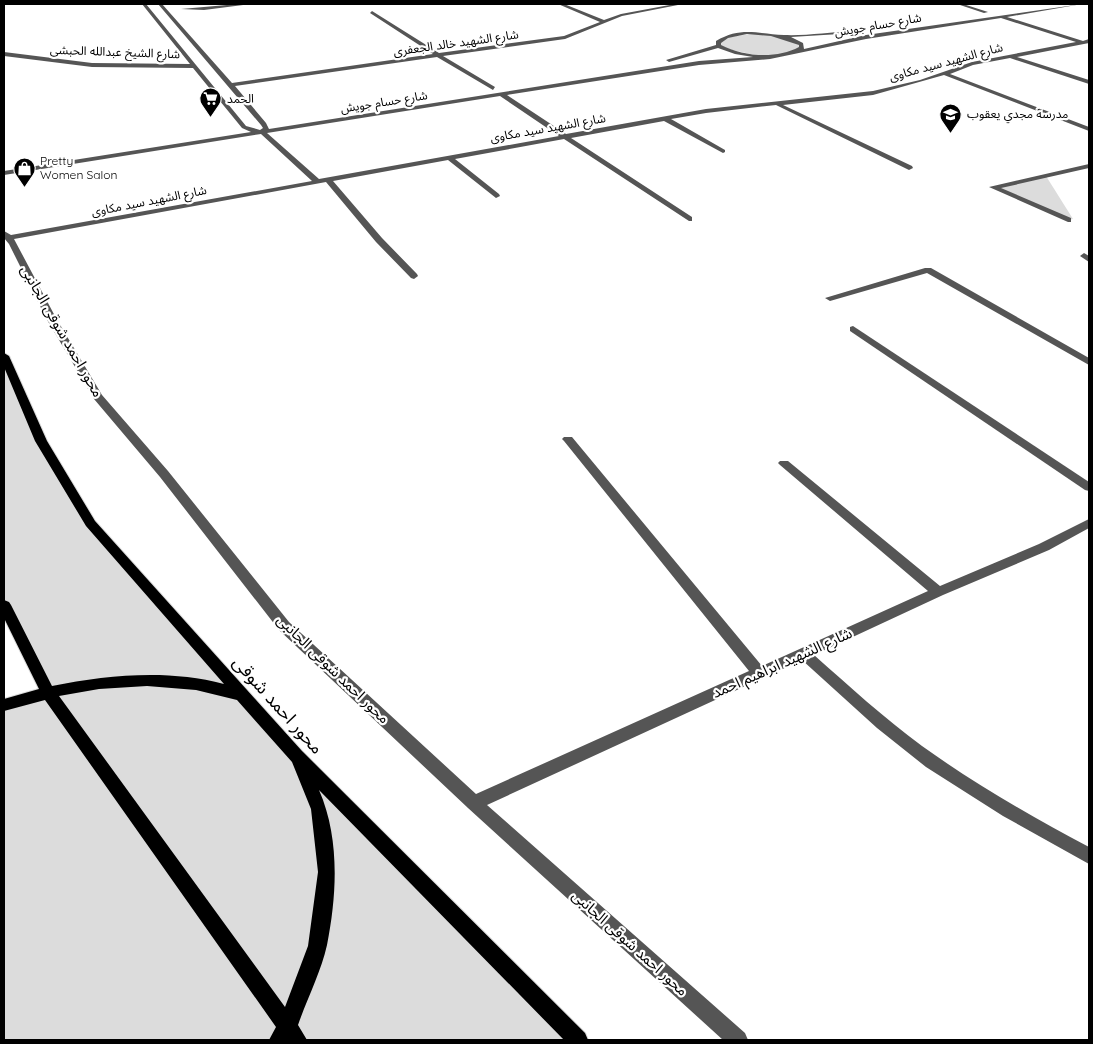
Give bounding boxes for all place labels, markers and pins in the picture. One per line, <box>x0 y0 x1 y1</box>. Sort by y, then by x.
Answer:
supermarket icon: الحمد <box>199 87 223 118</box>
place label: الحمد <box>227 91 254 106</box>
school or university icon: مدرسة مجدي يعقوب <box>939 102 963 133</box>
place label: مدرسة مجدي يعقوب <box>967 106 1068 124</box>
place label: Pretty Women Salon <box>40 153 117 182</box>
shop icon: Pretty Women Salon <box>12 156 36 187</box>

